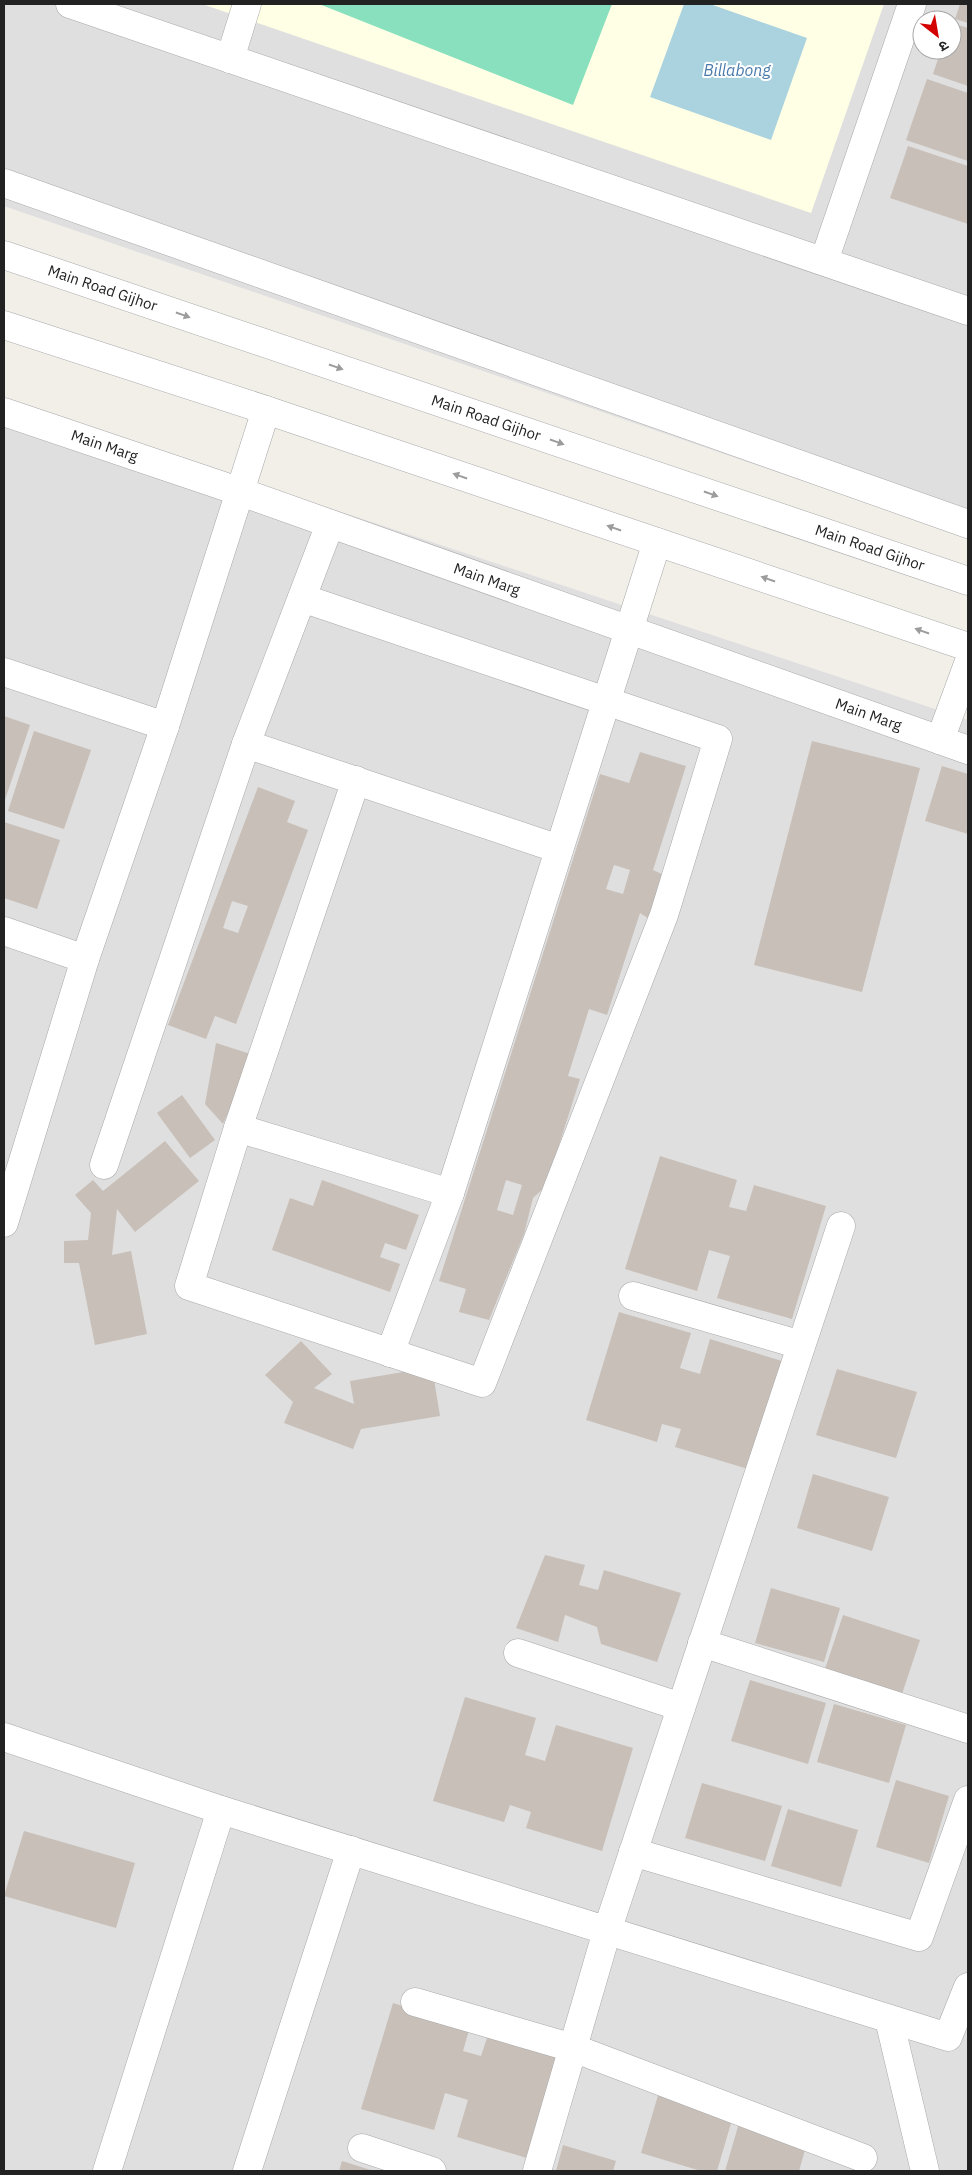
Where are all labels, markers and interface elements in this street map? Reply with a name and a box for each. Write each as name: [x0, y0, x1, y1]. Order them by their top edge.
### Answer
north arrow: [912, 10, 962, 60]
text: उ: [935, 36, 952, 56]
water label: Billabong: [703, 60, 771, 80]
street label: Main Road Gijhor: [45, 260, 160, 315]
one-way arrow: [175, 312, 190, 320]
one-way arrow: [329, 364, 344, 372]
street label: Main Road Gijhor: [429, 390, 544, 445]
street label: Main Marg: [69, 425, 141, 466]
one-way arrow: [549, 439, 564, 446]
one-way arrow: [452, 472, 467, 480]
one-way arrow: [703, 491, 718, 498]
street label: Main Road Gijhor: [813, 520, 928, 575]
one-way arrow: [606, 524, 621, 532]
street label: Main Marg: [451, 558, 523, 599]
one-way arrow: [760, 575, 775, 583]
one-way arrow: [914, 627, 929, 635]
street label: Main Marg: [833, 694, 905, 735]

